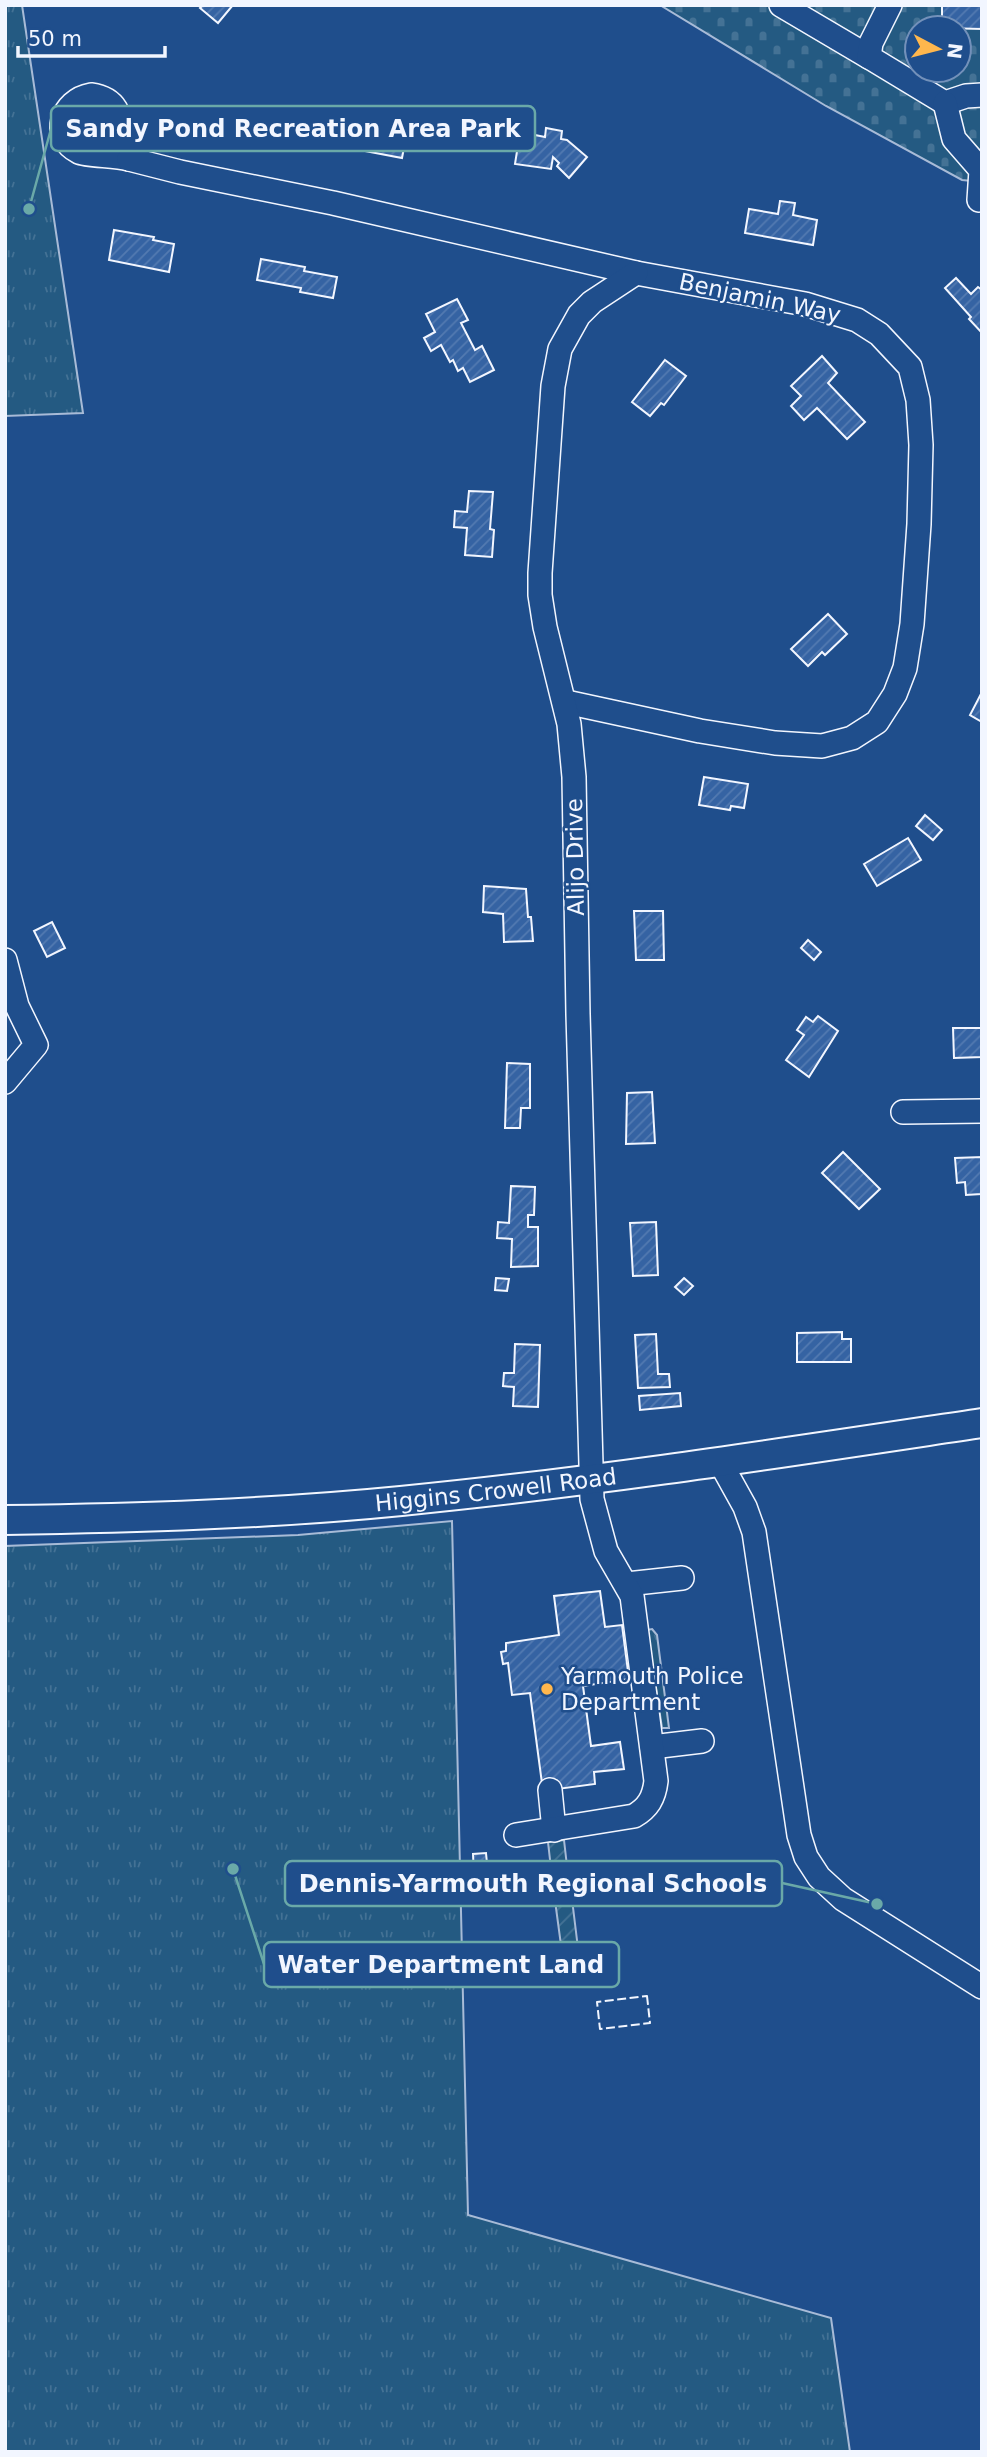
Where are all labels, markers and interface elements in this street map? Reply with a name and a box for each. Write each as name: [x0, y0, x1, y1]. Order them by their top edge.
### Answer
scale bar: [18, 14, 164, 58]
north arrow: [903, 14, 973, 84]
text: 50 m: [28, 27, 82, 51]
text: N: [943, 42, 967, 60]
callout: Sandy Pond Recreation Area Park: [51, 106, 535, 151]
text: Sandy Pond Recreation Area Park: [65, 115, 522, 143]
street label: Benjamin Way: [677, 268, 843, 328]
street label: Alijo Drive: [561, 798, 589, 916]
street label: Higgins Crowell Road: [374, 1463, 618, 1516]
place label: Yarmouth Police Department: [560, 1663, 744, 1715]
marker: Yarmouth Police Department: [539, 1681, 555, 1697]
callout: Dennis-Yarmouth Regional Schools: [285, 1861, 782, 1906]
text: Dennis-Yarmouth Regional Schools: [299, 1870, 767, 1898]
callout: Water Department Land: [264, 1942, 619, 1987]
text: Water Department Land: [278, 1951, 604, 1979]

